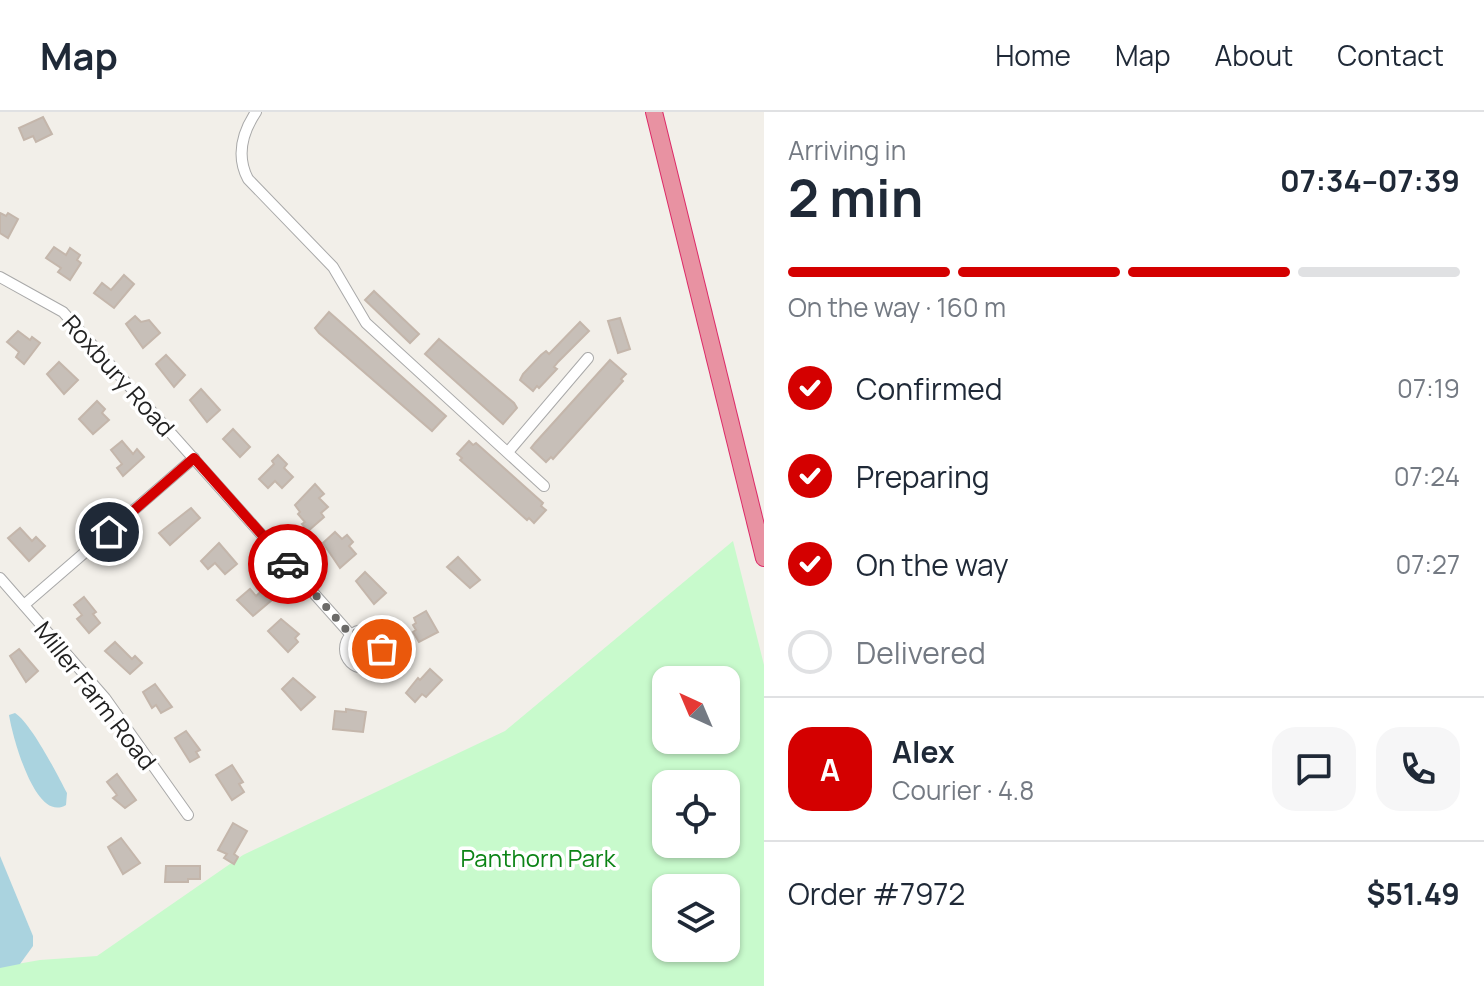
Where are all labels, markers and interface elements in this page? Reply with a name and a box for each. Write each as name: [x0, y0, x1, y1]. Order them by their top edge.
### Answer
text: Map: [40, 29, 118, 81]
text: Home: [995, 36, 1071, 74]
text: Map: [1115, 36, 1171, 74]
text: About: [1215, 36, 1293, 74]
text: Contact: [1337, 36, 1444, 74]
text: Arriving in: [788, 132, 906, 168]
text: 07:34–07:39: [1280, 160, 1460, 201]
text: 2 min: [788, 162, 923, 233]
text: On the way · 160 m: [788, 289, 1006, 325]
street label: Roxbury Road: [56, 307, 182, 443]
icon: check: [788, 366, 832, 410]
text: Confirmed: [856, 368, 1003, 409]
text: 07:19: [1397, 370, 1460, 406]
icon: check: [788, 454, 832, 498]
text: Preparing: [856, 456, 990, 497]
text: 07:24: [1394, 458, 1460, 494]
pin: [75, 498, 143, 566]
icon: home: [87, 510, 131, 554]
courier: [248, 524, 328, 604]
icon: car: [266, 542, 310, 586]
icon: check: [788, 542, 832, 586]
text: On the way: [856, 544, 1009, 585]
text: 07:27: [1395, 546, 1460, 582]
street label: Miller Farm Road: [28, 614, 164, 776]
pin: [348, 615, 416, 683]
icon: bag: [360, 627, 404, 671]
text: Delivered: [856, 632, 986, 673]
north arrow: [652, 666, 740, 754]
map controls: [652, 666, 740, 962]
button: chat: [1272, 727, 1356, 811]
button: phone: [1376, 727, 1460, 811]
text: Alex: [892, 731, 955, 772]
text: A: [820, 749, 840, 790]
button: locate: [652, 770, 740, 858]
text: Courier · 4.8: [892, 772, 1034, 808]
park label: Panthorn Park: [460, 841, 617, 874]
text: Order #7972: [788, 873, 965, 914]
text: $51.49: [1366, 873, 1460, 914]
button: layers: [652, 874, 740, 962]

